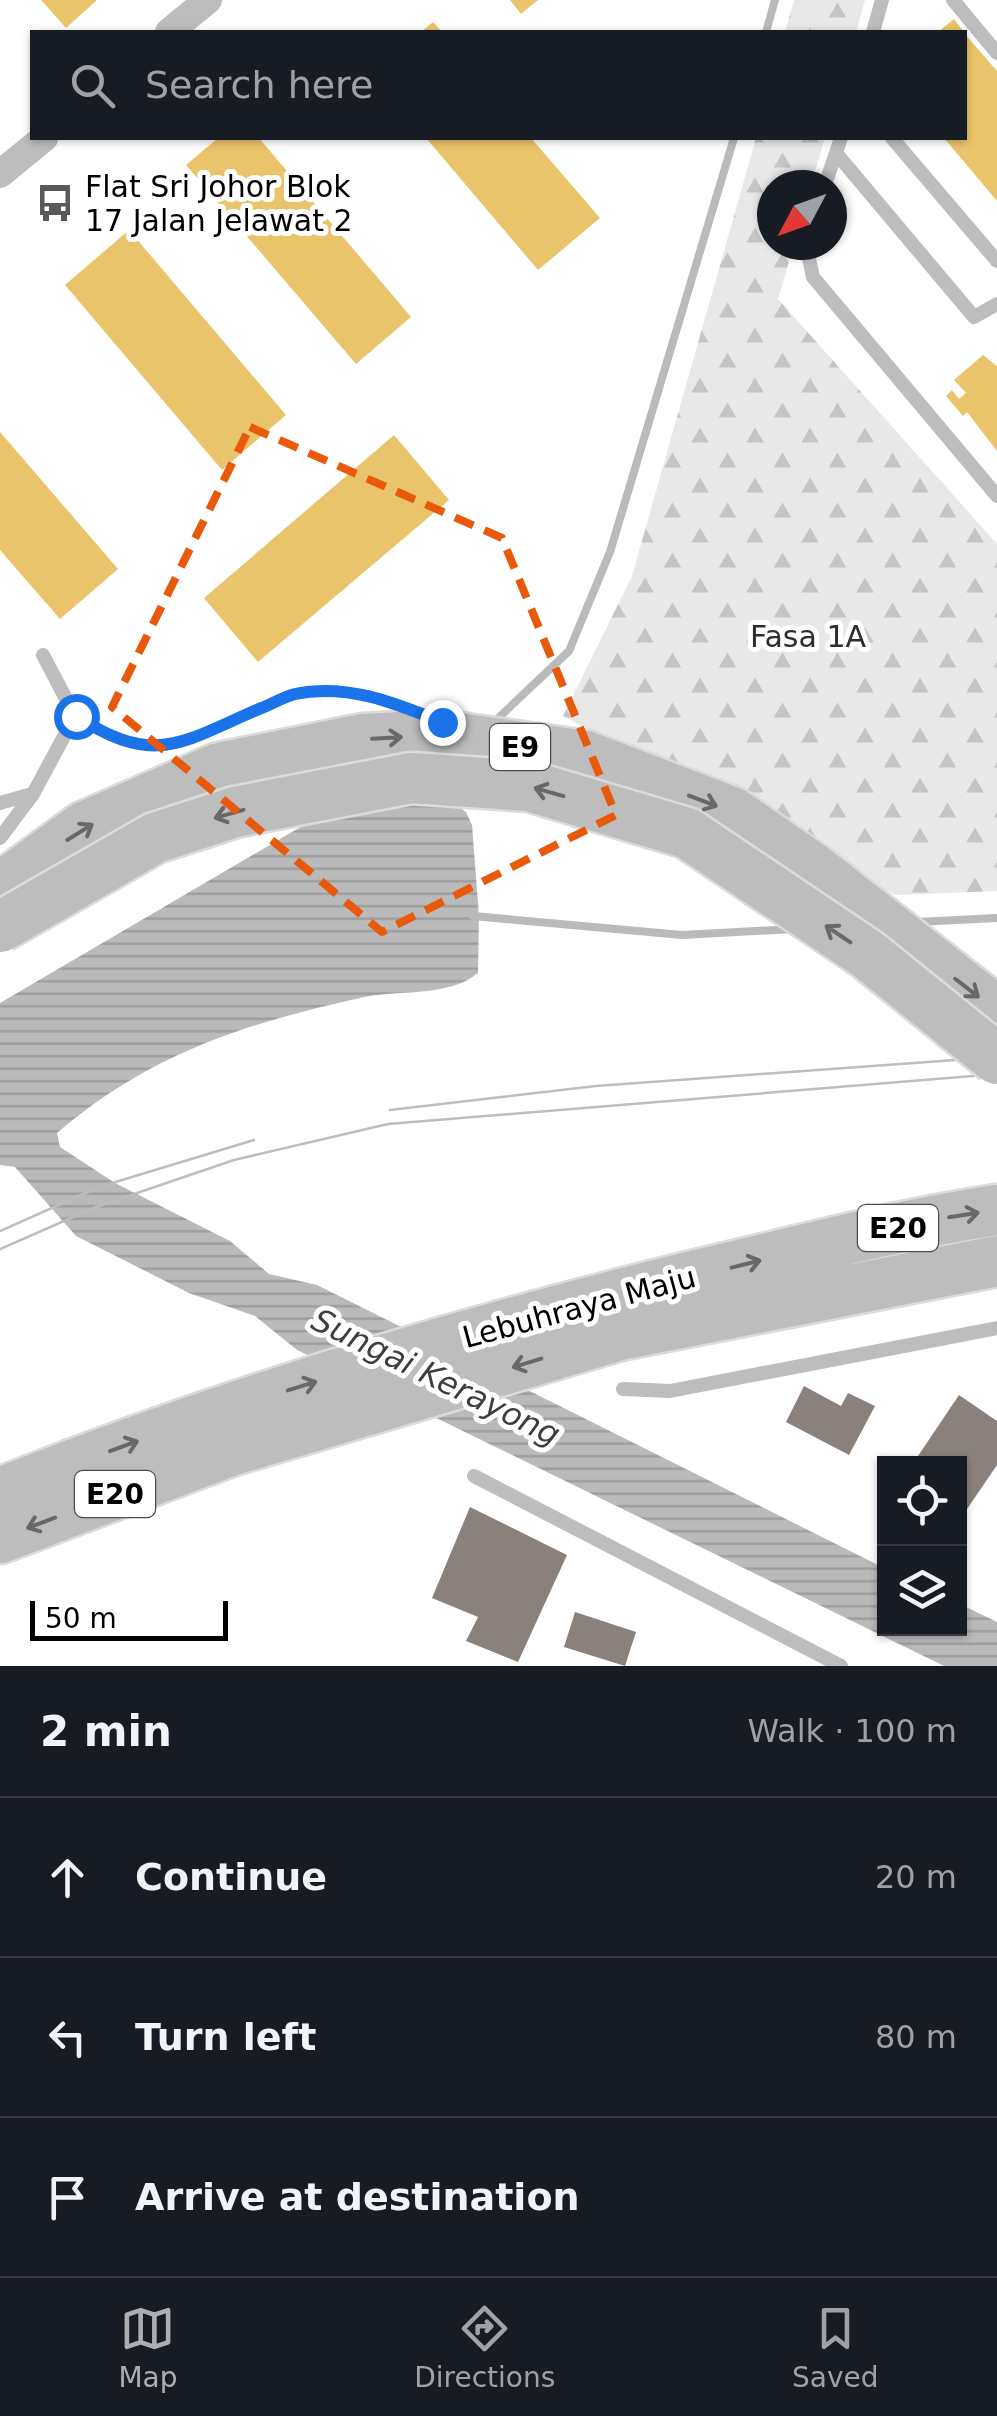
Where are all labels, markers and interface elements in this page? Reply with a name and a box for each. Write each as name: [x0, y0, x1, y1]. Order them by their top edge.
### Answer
search box: [30, 30, 967, 140]
icon: search: [65, 58, 120, 113]
text: Search here: [145, 63, 373, 107]
place label: Flat Sri Johor Blok 17 Jalan Jelawat 2: [85, 169, 353, 238]
north arrow: [757, 170, 847, 260]
bus stop icon: Flat Sri Johor Blok 17 Jalan Jelawat 2: [34, 182, 76, 224]
park label: Fasa 1A: [750, 619, 866, 654]
route start: [54, 694, 100, 740]
route end: [420, 700, 466, 746]
road number: E9: [490, 724, 550, 770]
one-way arrow: [371, 728, 403, 747]
one-way arrow: [534, 782, 566, 800]
one-way arrow: [686, 793, 717, 811]
one-way arrow: [214, 806, 246, 825]
one-way arrow: [65, 821, 93, 842]
one-way arrow: [824, 924, 852, 945]
one-way arrow: [953, 977, 979, 999]
road number: E20: [858, 1205, 938, 1251]
one-way arrow: [947, 1205, 980, 1224]
one-way arrow: [730, 1253, 761, 1272]
street label: Lebuhraya Maju: [459, 1259, 699, 1355]
water label: Sungai Kerayong: [306, 1300, 566, 1454]
one-way arrow: [512, 1355, 543, 1373]
one-way arrow: [286, 1375, 317, 1393]
one-way arrow: [107, 1436, 138, 1454]
map controls: [877, 1456, 967, 1636]
button: locate: [877, 1456, 967, 1546]
road number: E20: [75, 1471, 155, 1517]
one-way arrow: [26, 1515, 56, 1533]
button: layers: [877, 1546, 967, 1636]
scale bar: [30, 1596, 228, 1640]
text: 50 m: [45, 1602, 117, 1635]
text: 2 min: [40, 1707, 172, 1756]
text: Walk · 100 m: [747, 1712, 957, 1750]
icon: ahead: [40, 1850, 95, 1905]
text: Continue: [135, 1855, 327, 1899]
text: 20 m: [875, 1858, 957, 1896]
icon: left: [40, 2010, 95, 2065]
text: Turn left: [135, 2015, 316, 2059]
text: 80 m: [875, 2018, 957, 2056]
icon: arrive: [40, 2170, 95, 2225]
text: Arrive at destination: [135, 2175, 580, 2219]
tab: Map: [118, 2301, 177, 2394]
tab: Directions: [414, 2301, 555, 2394]
tab: Saved: [792, 2301, 879, 2394]

